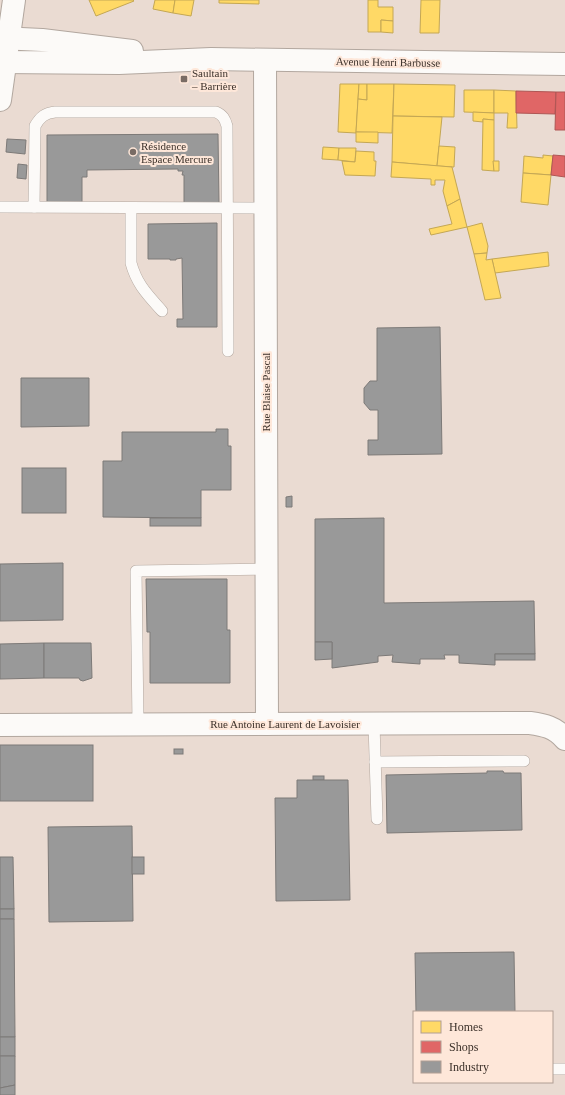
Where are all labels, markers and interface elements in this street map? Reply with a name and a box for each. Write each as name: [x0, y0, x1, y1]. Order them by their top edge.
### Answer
street label: Avenue Henri Barbusse: [336, 55, 440, 69]
place label: Saultain – Barrière: [191, 67, 236, 92]
marker: Saultain – Barrière: [179, 74, 189, 84]
place label: Résidence Espace Mercure: [141, 140, 212, 165]
marker: Résidence Espace Mercure: [128, 147, 138, 157]
street label: Rue Blaise Pascal: [260, 353, 272, 431]
street label: Rue Antoine Laurent de Lavoisier: [210, 718, 360, 730]
legend: [413, 1011, 553, 1083]
text: Homes: [449, 1020, 483, 1034]
text: Shops: [449, 1040, 479, 1054]
text: Industry: [449, 1060, 489, 1074]

